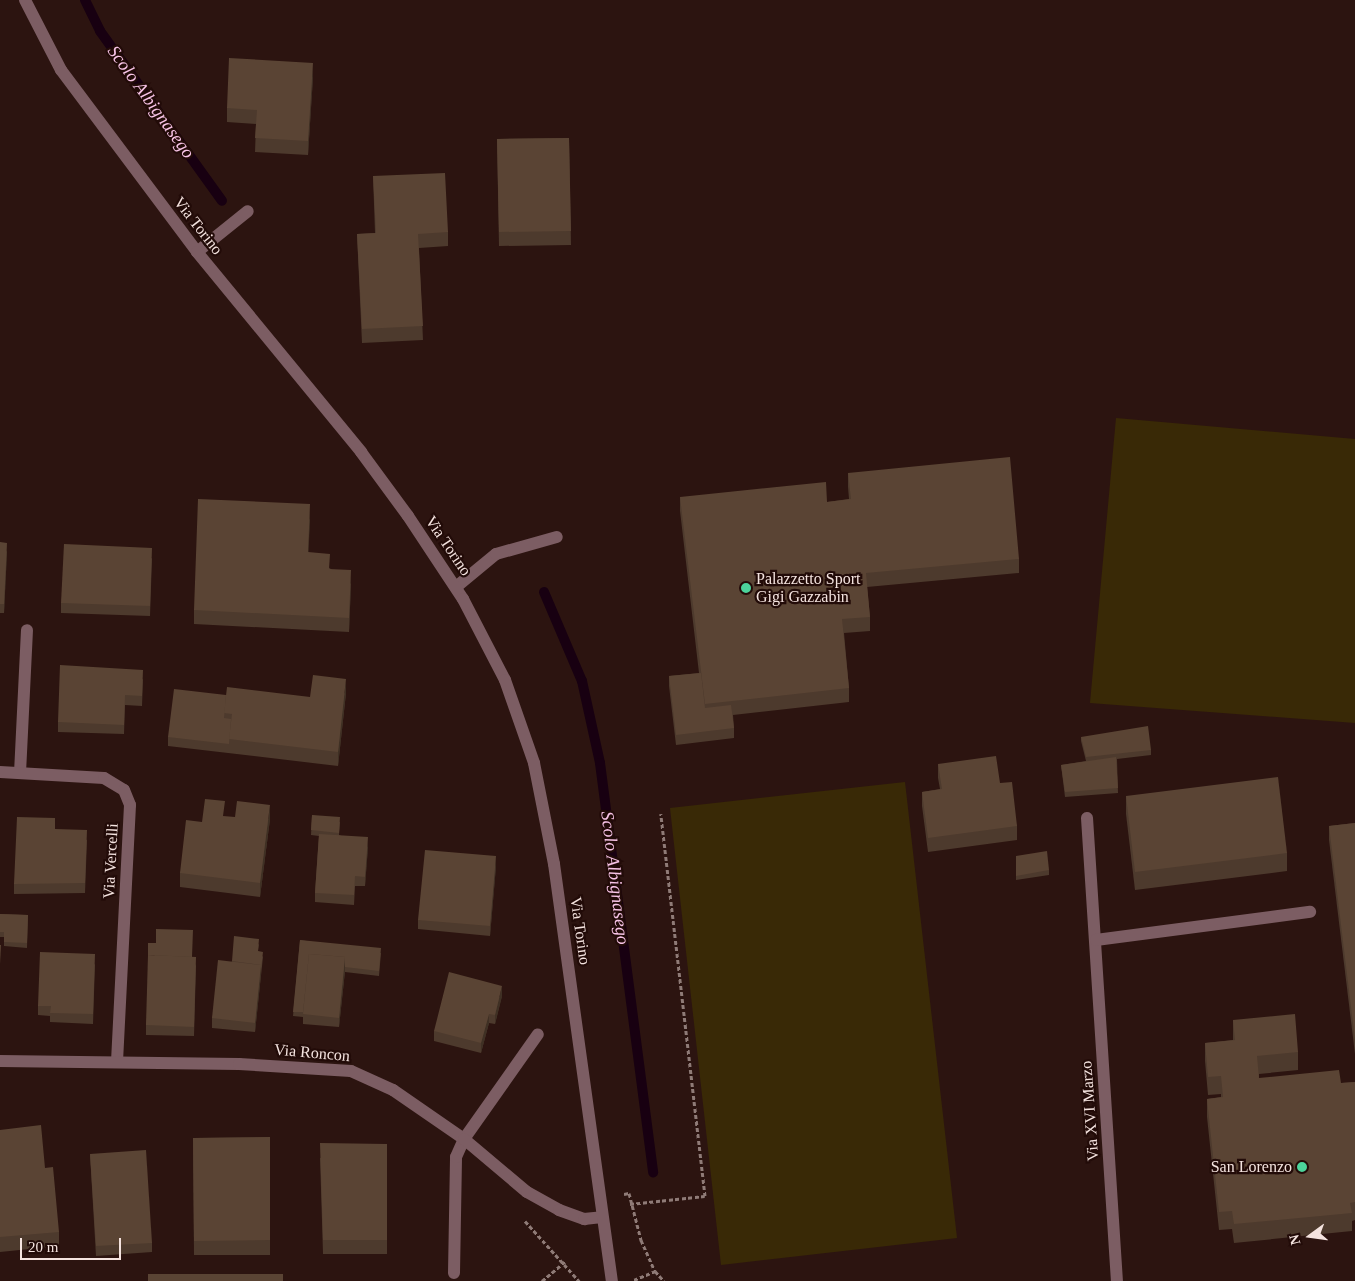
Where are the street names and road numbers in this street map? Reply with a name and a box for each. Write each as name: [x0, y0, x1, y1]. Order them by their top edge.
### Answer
street label: Via Torino: [169, 193, 227, 259]
street label: Via Torino: [421, 512, 475, 580]
street label: Via Vercelli: [99, 823, 123, 899]
street label: Via Torino: [566, 896, 594, 966]
street label: Via Roncon: [273, 1040, 351, 1066]
street label: Via XVI Marzo: [1077, 1060, 1103, 1162]

